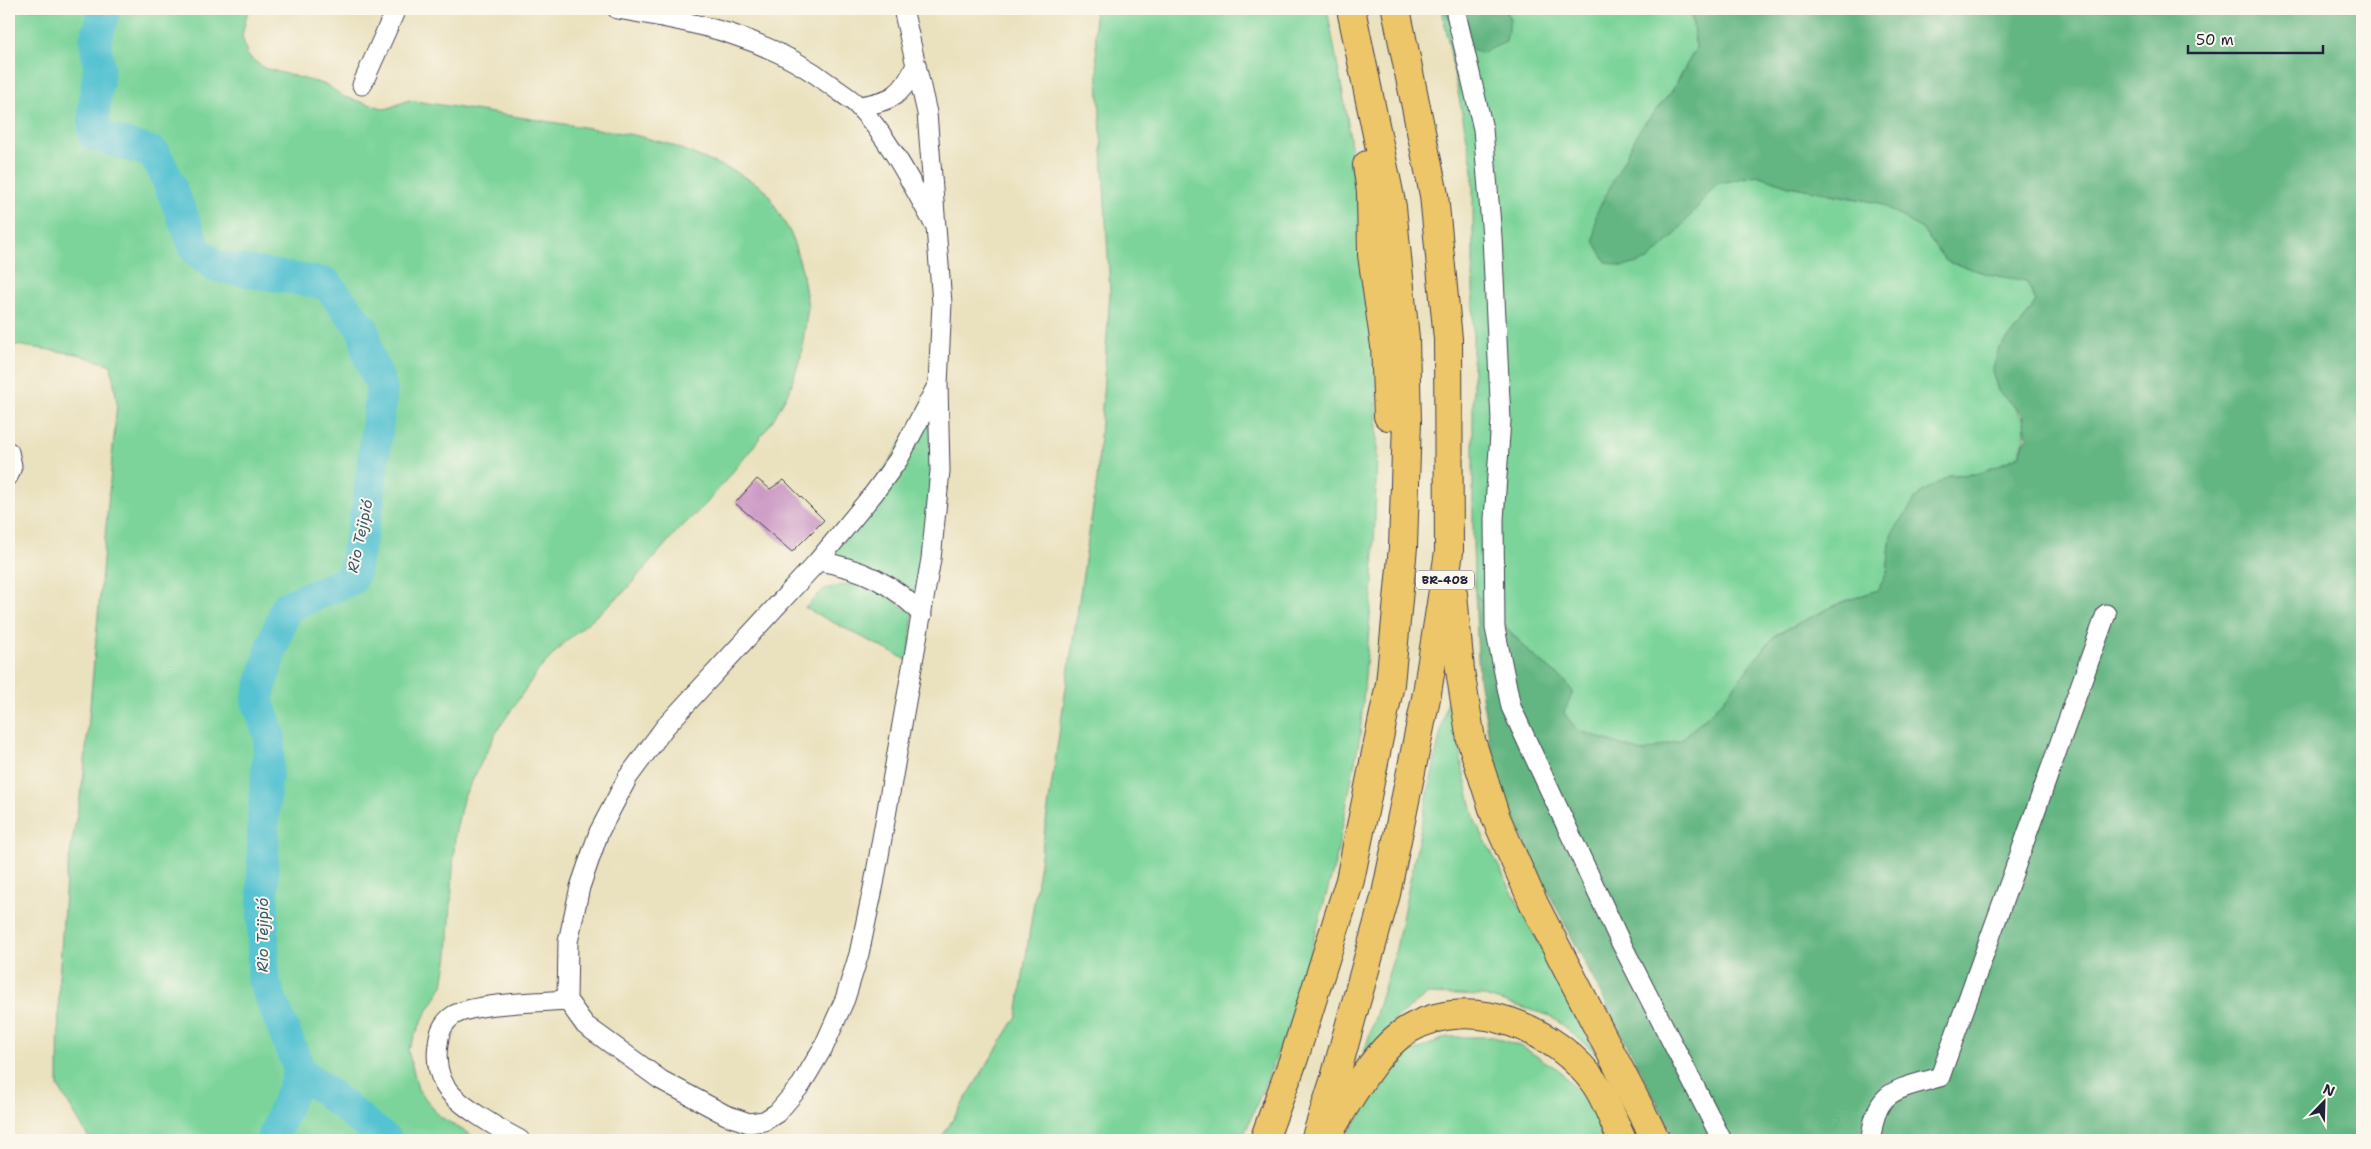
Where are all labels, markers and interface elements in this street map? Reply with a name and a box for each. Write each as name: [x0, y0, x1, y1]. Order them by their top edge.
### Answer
scale bar: [2188, 22, 2324, 54]
text: 50 m: [2196, 30, 2234, 50]
water label: Rio Tejipió: [342, 498, 378, 574]
road number: BR-408: [1416, 570, 1474, 590]
water label: Rio Tejipió: [253, 898, 273, 972]
north arrow: [2298, 1076, 2348, 1126]
text: N: [2320, 1080, 2338, 1100]

